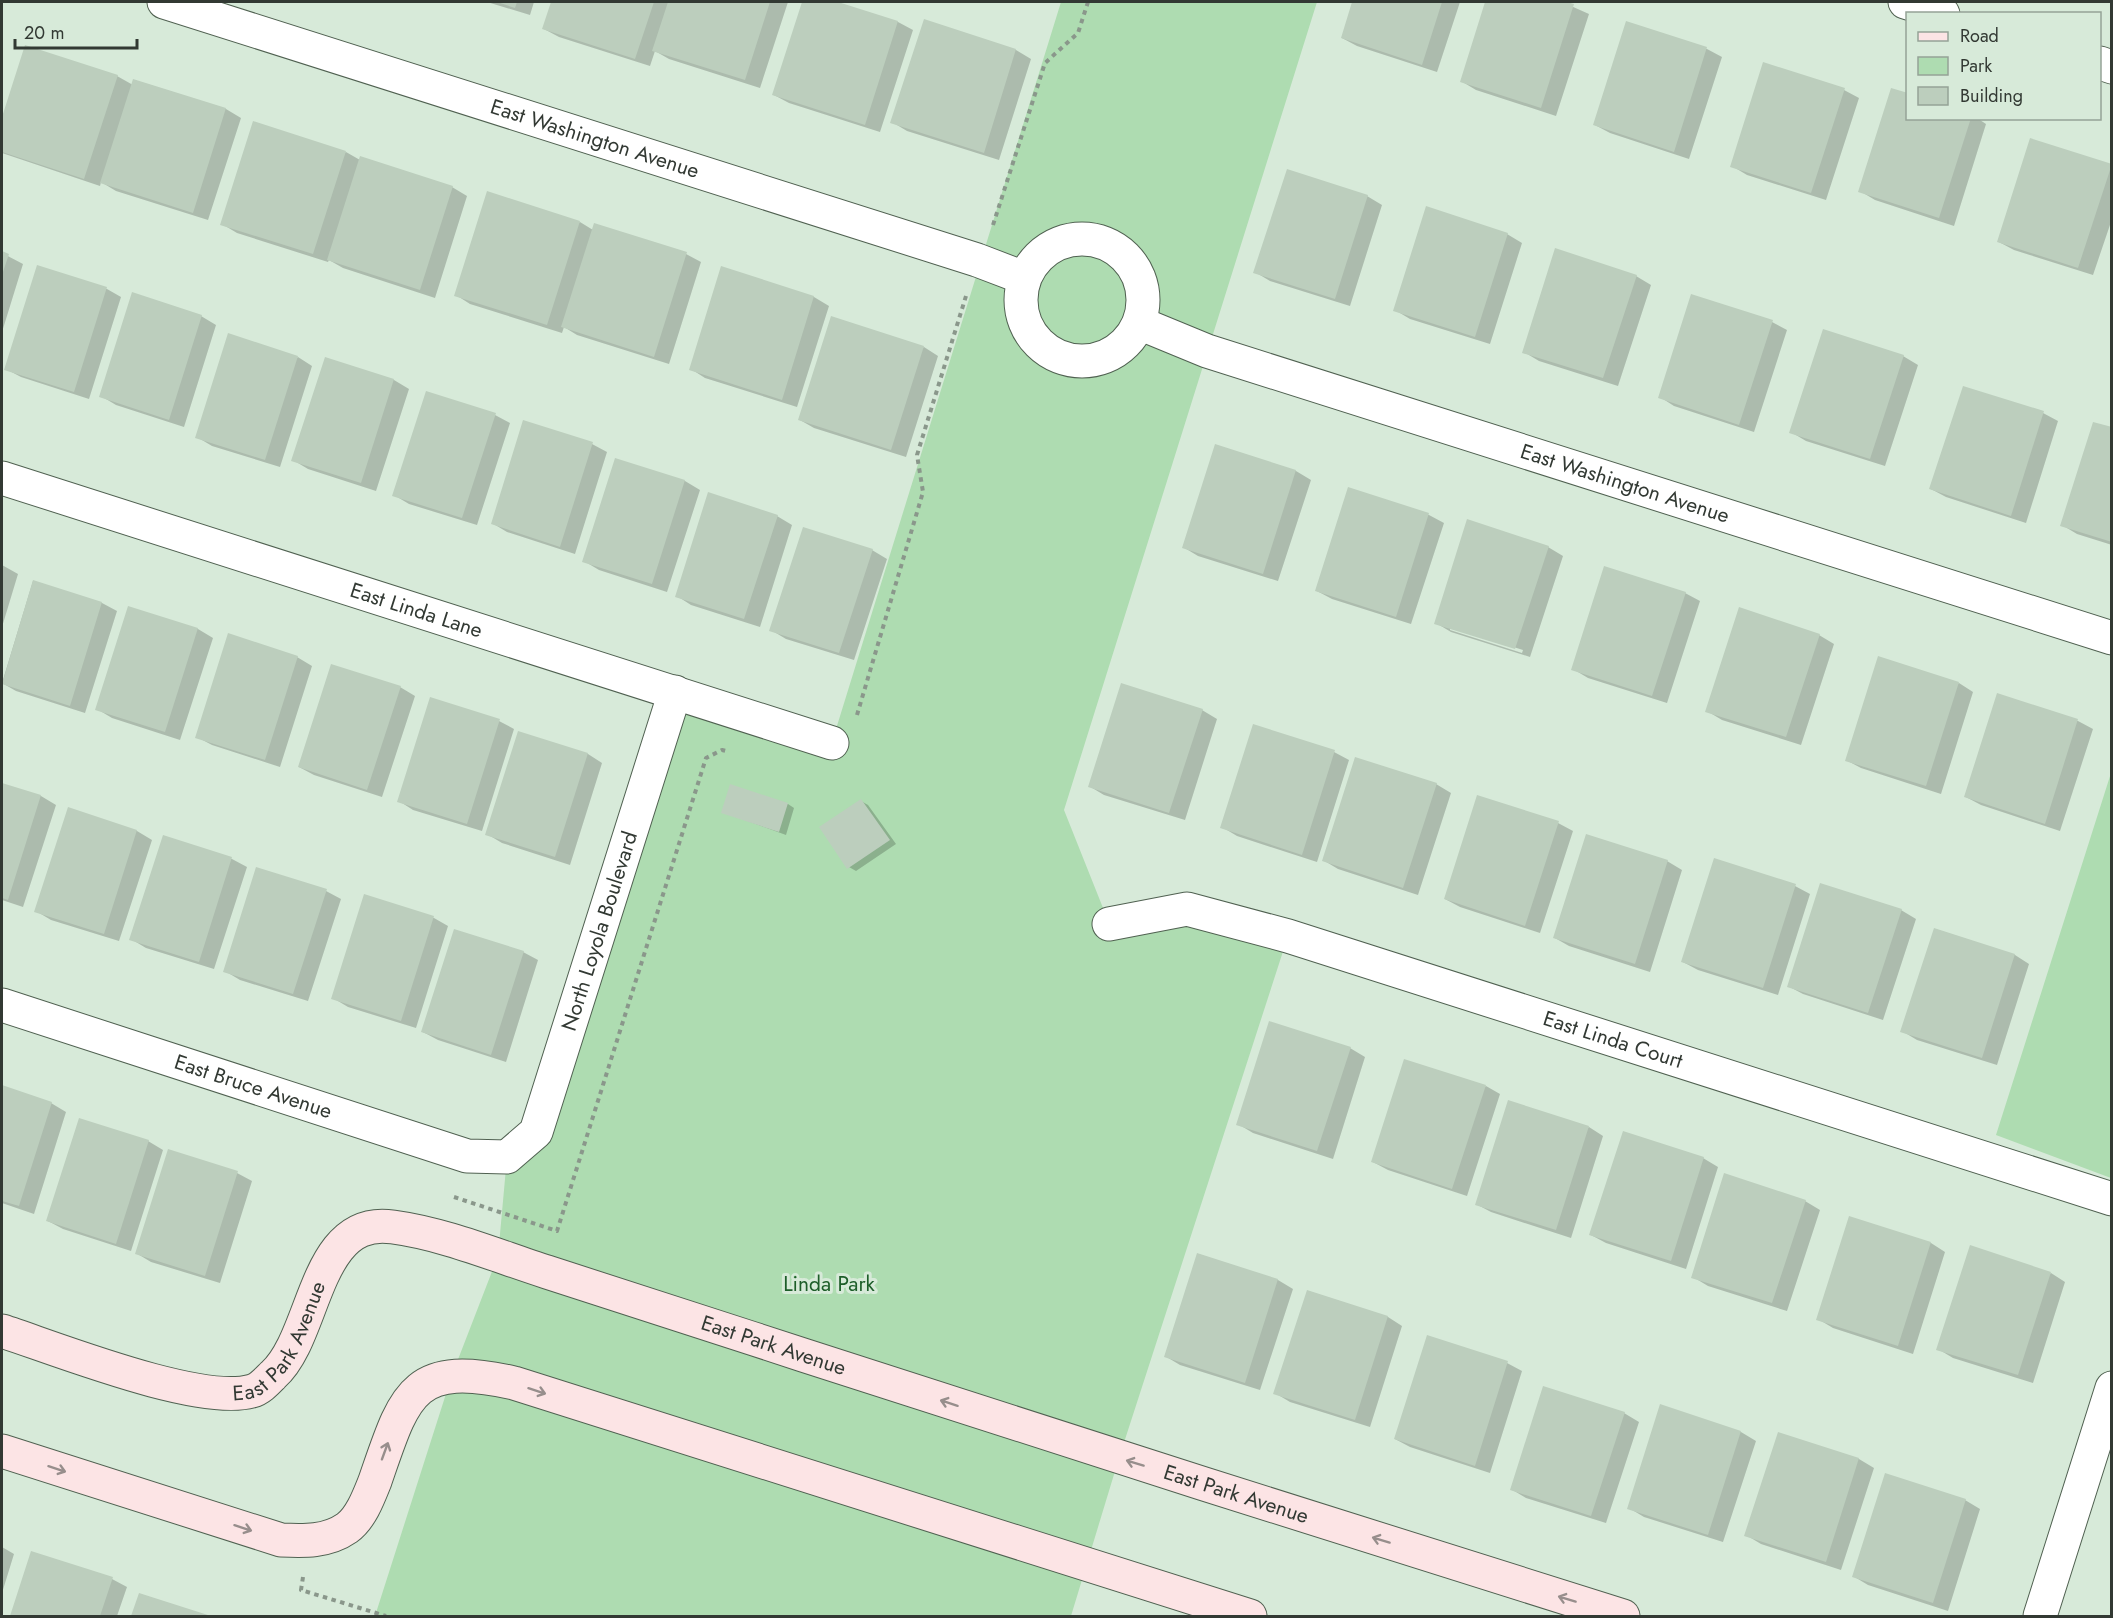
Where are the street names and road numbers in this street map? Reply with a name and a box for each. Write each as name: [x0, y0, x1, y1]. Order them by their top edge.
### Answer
street label: East Washington Avenue: [487, 92, 703, 186]
street label: East Washington Avenue: [1517, 436, 1733, 531]
street label: East Linda Lane: [346, 575, 487, 646]
street label: North Loyola Boulevard: [554, 827, 645, 1035]
street label: East Linda Court: [1539, 1003, 1687, 1076]
street label: East Bruce Avenue: [170, 1047, 336, 1126]
street label: East Park Avenue: [232, 1277, 333, 1409]
street label: East Park Avenue: [697, 1308, 850, 1383]
street label: East Park Avenue: [1160, 1457, 1313, 1531]

